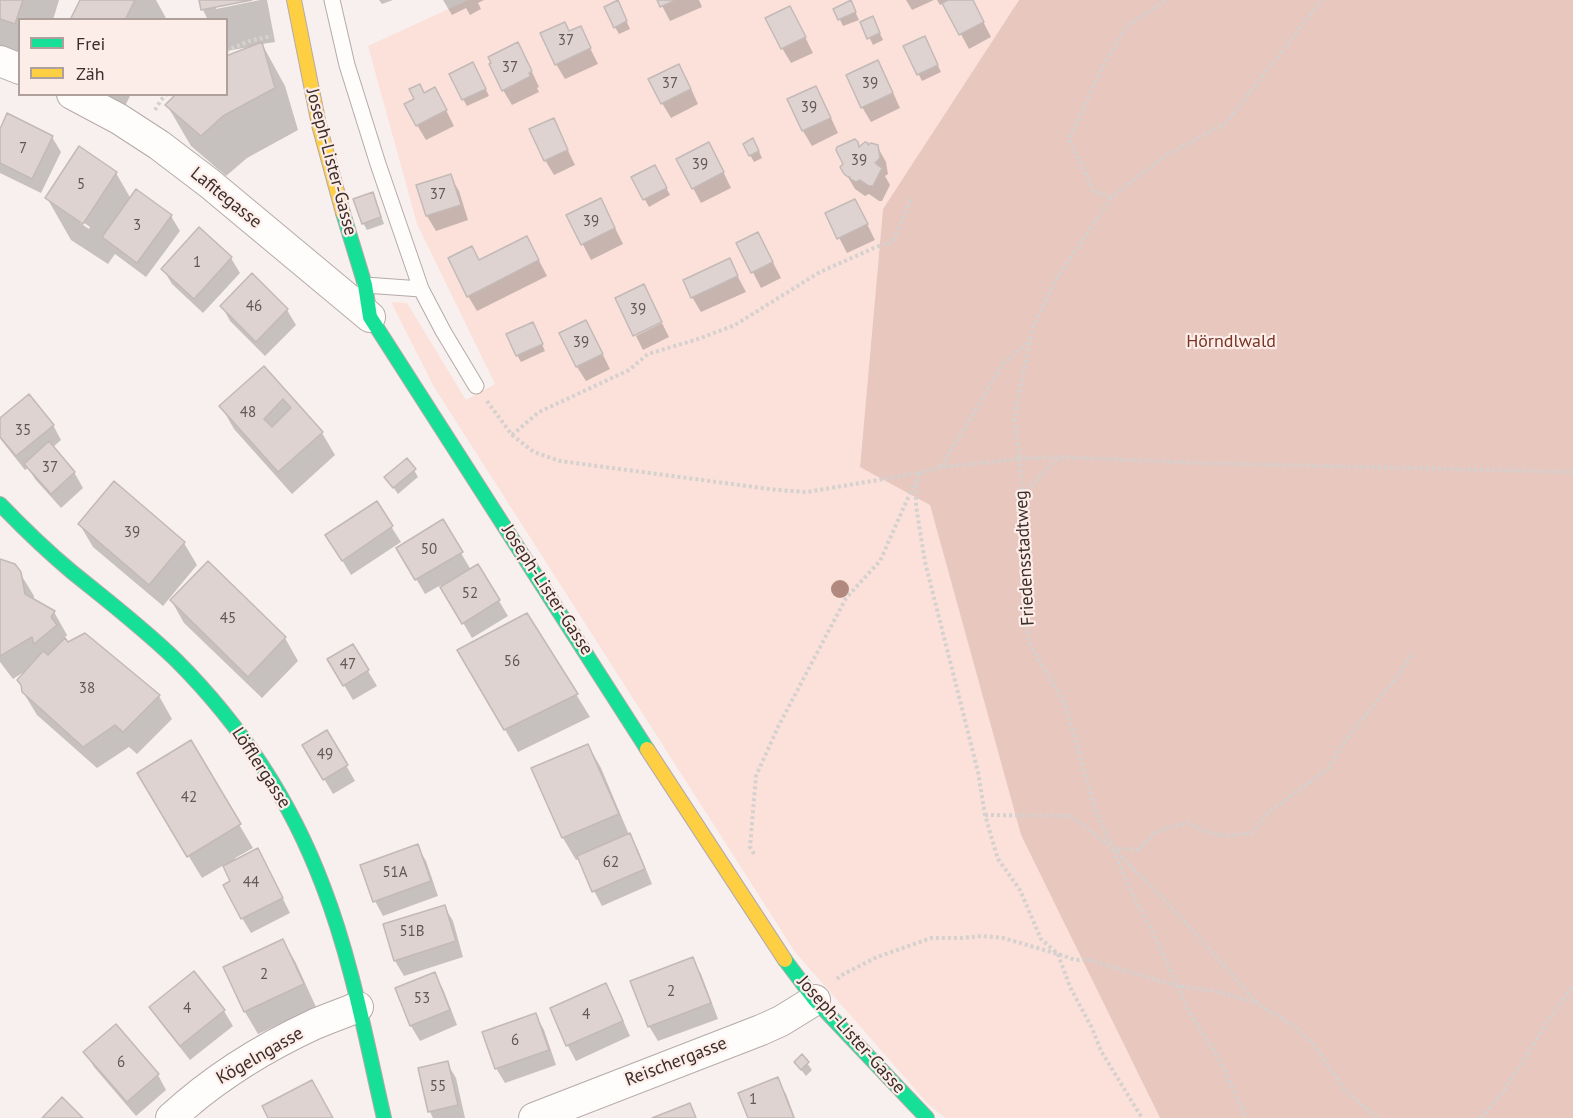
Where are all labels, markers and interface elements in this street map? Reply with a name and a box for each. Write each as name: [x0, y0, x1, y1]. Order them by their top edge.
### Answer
legend: [18, 18, 228, 96]
text: Frei: [76, 32, 105, 55]
house number: 37: [558, 32, 574, 50]
house number: 37: [502, 59, 518, 77]
text: Zäh: [76, 62, 105, 85]
house number: 37: [662, 75, 678, 93]
house number: 39: [862, 75, 878, 93]
street label: Joseph-Lister-Gasse: [301, 86, 361, 238]
house number: 39: [801, 99, 817, 117]
house number: 7: [19, 140, 27, 158]
house number: 39: [851, 152, 867, 170]
house number: 39: [692, 156, 708, 174]
street label: Lafitegasse: [186, 163, 266, 233]
house number: 5: [77, 176, 85, 194]
house number: 37: [430, 186, 446, 204]
house number: 39: [583, 213, 599, 231]
house number: 3: [133, 217, 141, 235]
house number: 1: [193, 254, 201, 272]
house number: 46: [246, 298, 262, 316]
house number: 39: [630, 301, 646, 319]
park label: Hörndlwald: [1186, 331, 1276, 353]
house number: 39: [573, 334, 589, 352]
house number: 48: [240, 404, 256, 422]
house number: 35: [15, 422, 31, 440]
house number: 37: [42, 459, 58, 477]
street label: Friedensstadtweg: [1011, 490, 1039, 626]
street label: Joseph-Lister-Gasse: [497, 521, 597, 659]
house number: 39: [124, 524, 140, 542]
house number: 50: [421, 541, 437, 559]
house number: 52: [462, 585, 478, 603]
house number: 45: [220, 610, 236, 628]
house number: 56: [504, 653, 520, 671]
house number: 47: [340, 656, 356, 674]
house number: 38: [79, 680, 95, 698]
street label: Löfflergasse: [227, 724, 295, 812]
house number: 49: [317, 746, 333, 764]
house number: 42: [181, 789, 197, 807]
house number: 62: [603, 854, 619, 872]
house number: 51A: [382, 864, 408, 882]
house number: 44: [243, 874, 259, 892]
house number: 51B: [399, 923, 425, 941]
house number: 2: [260, 966, 268, 984]
street label: Joseph-Lister-Gasse: [792, 972, 910, 1098]
house number: 2: [667, 983, 675, 1001]
house number: 53: [414, 990, 430, 1008]
house number: 4: [183, 1000, 191, 1018]
house number: 4: [582, 1006, 590, 1024]
street label: Kögelngasse: [213, 1023, 307, 1089]
house number: 6: [511, 1032, 519, 1050]
street label: Reischergasse: [622, 1033, 730, 1091]
house number: 6: [117, 1054, 125, 1072]
house number: 55: [430, 1078, 446, 1096]
house number: 1: [749, 1091, 757, 1109]

